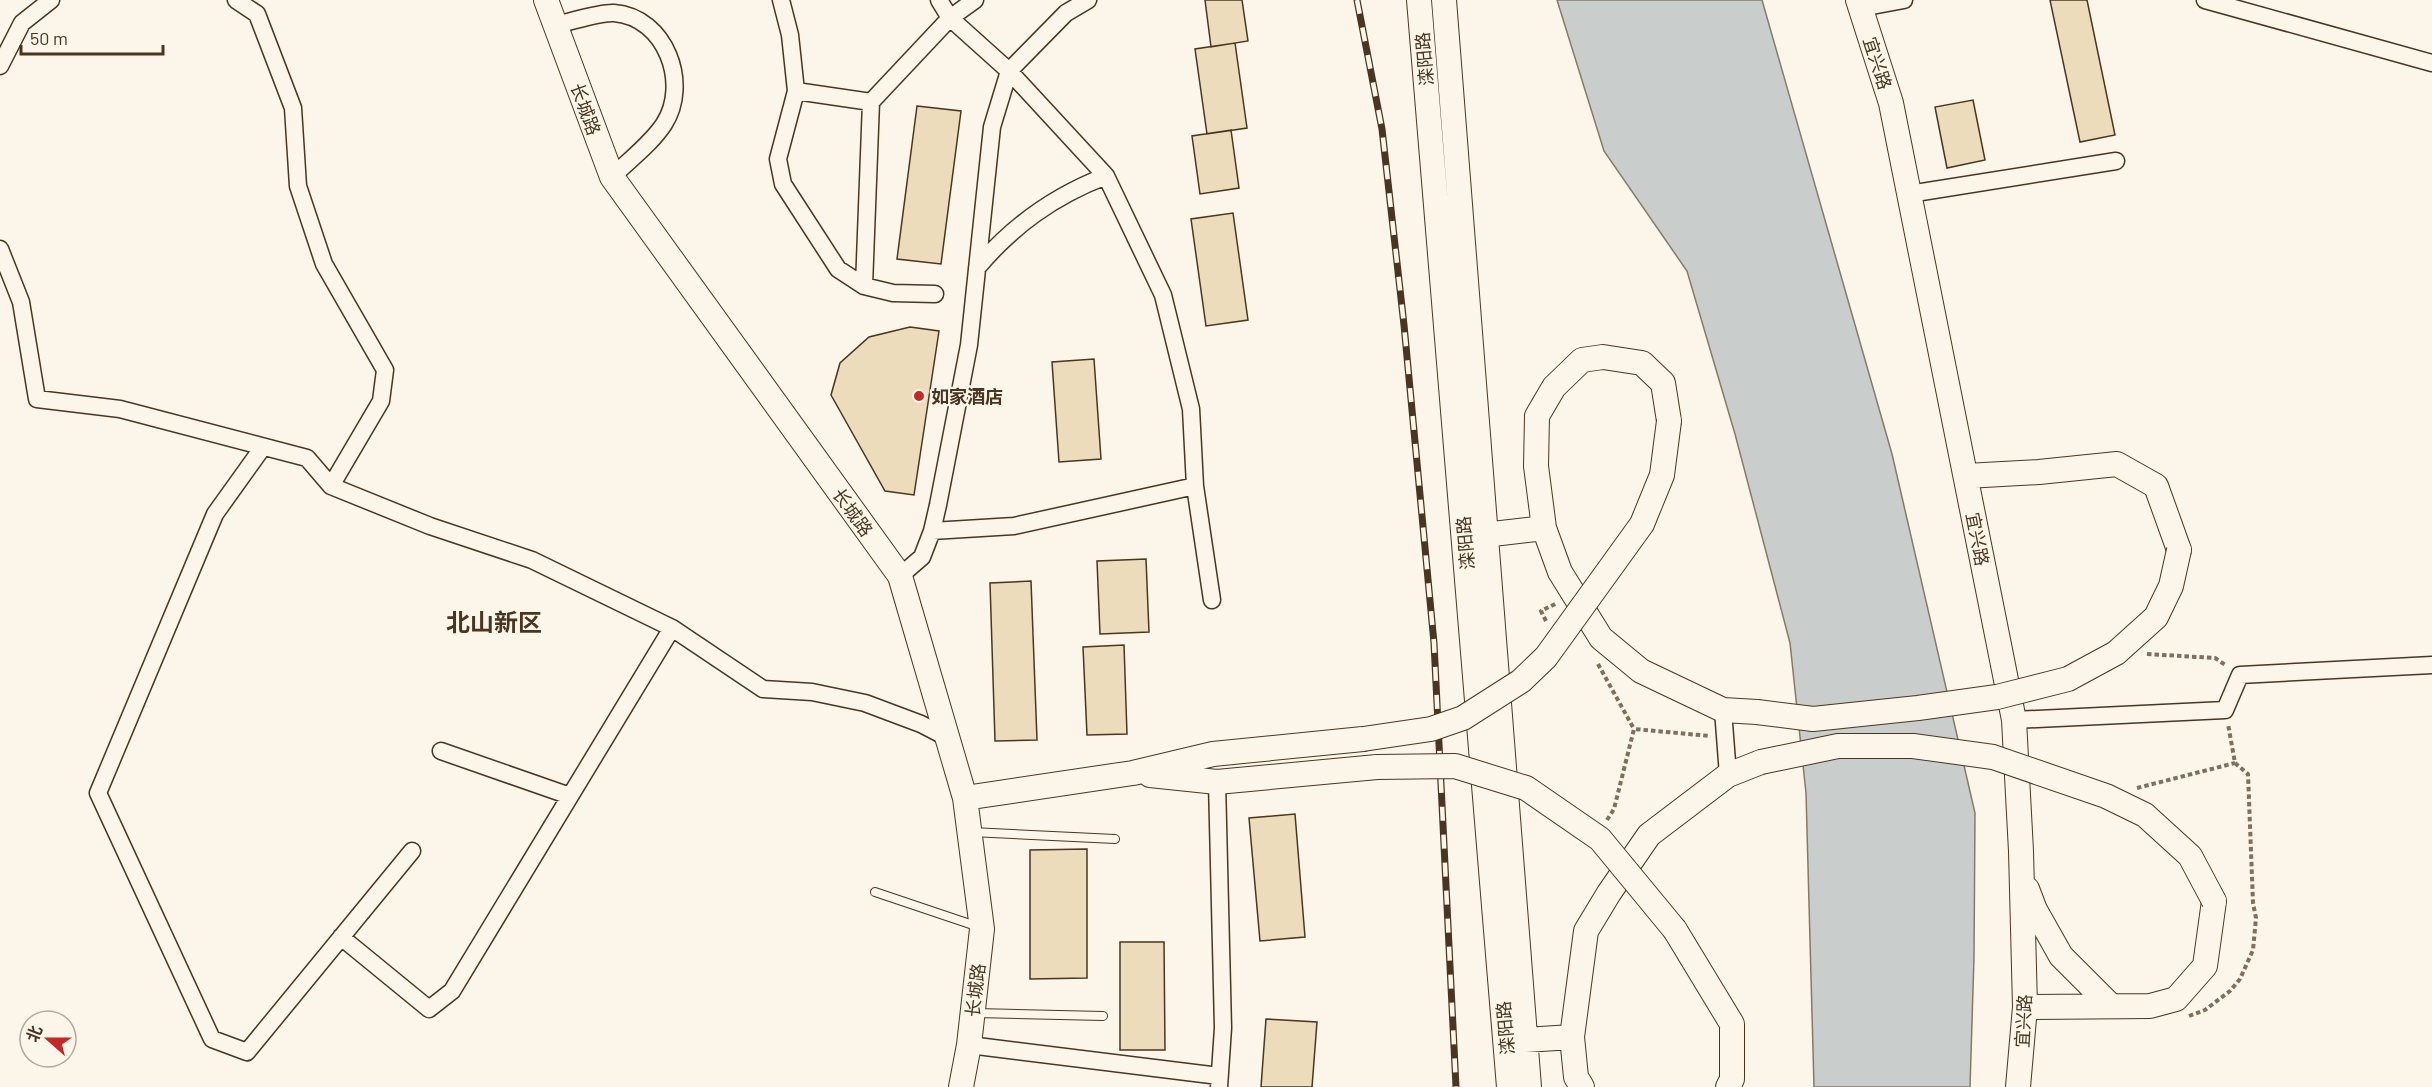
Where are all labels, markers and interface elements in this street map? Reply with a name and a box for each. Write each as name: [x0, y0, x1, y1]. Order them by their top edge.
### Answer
scale bar: [21, 18, 164, 56]
text: 50 m: [30, 27, 68, 49]
street label: 滦阳路: [1411, 31, 1437, 87]
street label: 宜兴路: [1859, 34, 1897, 92]
street label: 长城路: [566, 80, 606, 138]
place label: 如家酒店: [931, 385, 1003, 407]
marker: 如家酒店: [912, 389, 926, 403]
street label: 长城路: [828, 484, 878, 540]
street label: 宜兴路: [1962, 510, 1994, 568]
street label: 滦阳路: [1452, 515, 1478, 571]
district label: 北山新区: [446, 607, 542, 636]
street label: 长城路: [961, 962, 989, 1018]
street label: 宜兴路: [2011, 993, 2035, 1049]
street label: 滦阳路: [1492, 1000, 1518, 1056]
north arrow: [18, 1009, 78, 1069]
text: 北: [22, 1023, 45, 1044]

